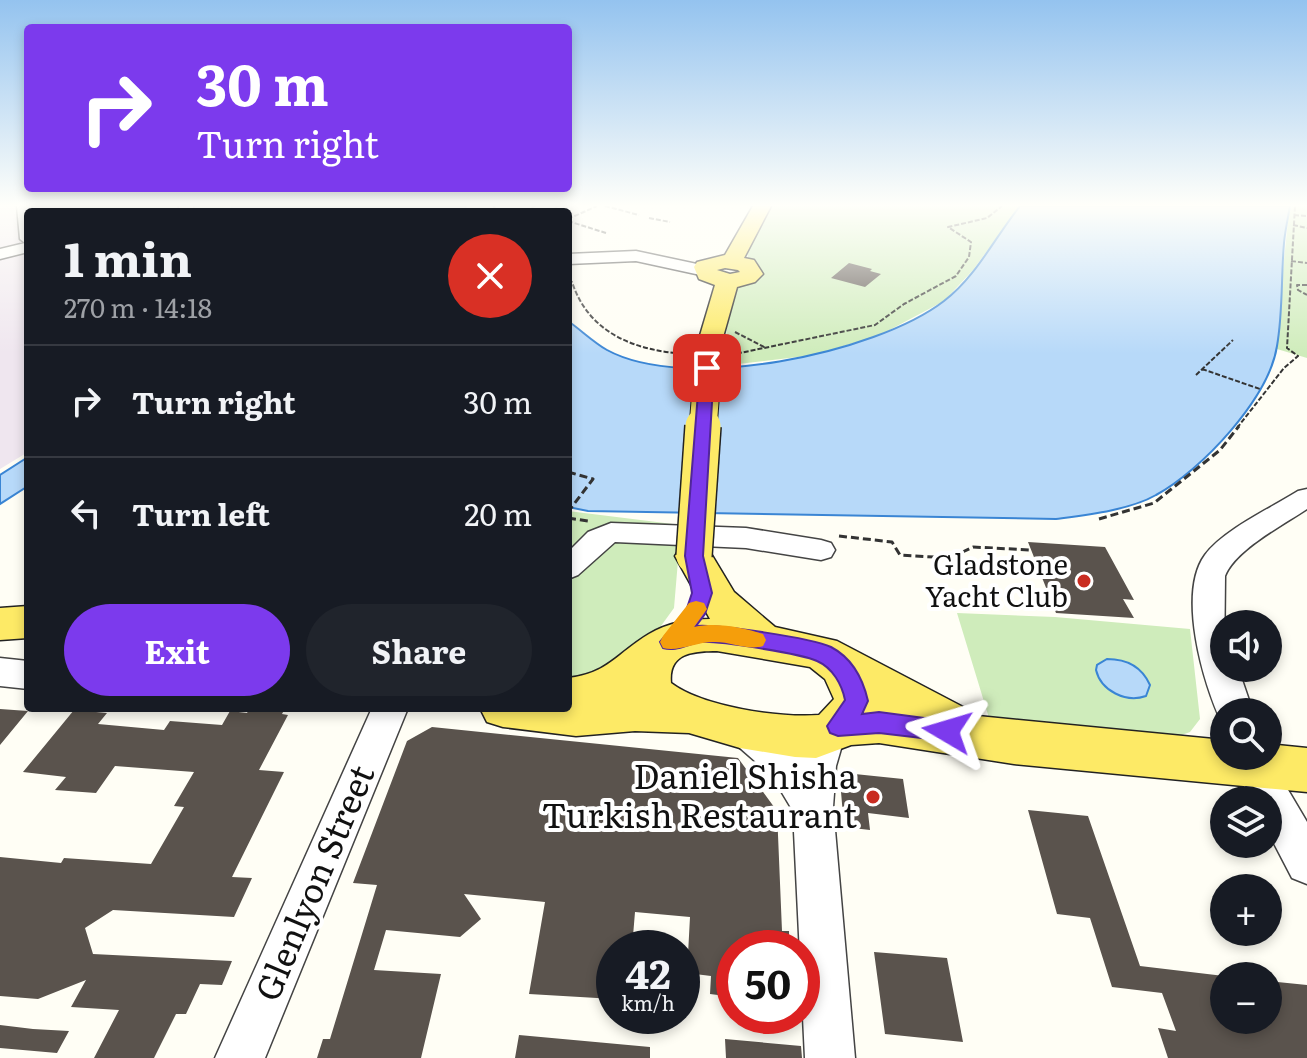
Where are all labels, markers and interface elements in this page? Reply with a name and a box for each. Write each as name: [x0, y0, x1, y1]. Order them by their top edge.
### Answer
text: 30 m: [196, 40, 329, 123]
icon: right: [64, 56, 168, 160]
text: Turn right: [196, 116, 379, 169]
text: 1 min: [64, 221, 192, 292]
button: close: [448, 234, 532, 318]
text: 270 m · 14:18: [64, 287, 212, 326]
pin: [673, 334, 741, 402]
icon: arrive: [685, 346, 729, 390]
icon: right: [64, 379, 108, 423]
text: Turn right: [132, 379, 296, 423]
text: 30 m: [463, 379, 532, 423]
icon: left: [64, 491, 108, 535]
text: Turn left: [132, 491, 270, 535]
text: 20 m: [464, 491, 532, 535]
place label: Gladstone Yacht Club: [925, 542, 1068, 616]
marker: Gladstone Yacht Club: [1075, 572, 1093, 590]
button: Exit: [64, 604, 290, 696]
button: Share: [306, 604, 532, 696]
map controls: [1210, 610, 1282, 1034]
button: sound: [1210, 610, 1282, 682]
position arrow: [905, 689, 989, 773]
button: search: [1210, 698, 1282, 770]
place label: Daniel Shisha Turkish Restaurant: [541, 749, 858, 838]
street label: Glenlyon Street: [240, 756, 384, 1007]
button: layers: [1210, 786, 1282, 858]
marker: Daniel Shisha Turkish Restaurant: [864, 788, 882, 806]
button: +: [1210, 874, 1282, 946]
speed limit sign: 50: [716, 930, 820, 1034]
text: 42: [625, 942, 671, 1001]
button: −: [1210, 962, 1282, 1034]
text: km/h: [621, 987, 675, 1017]

